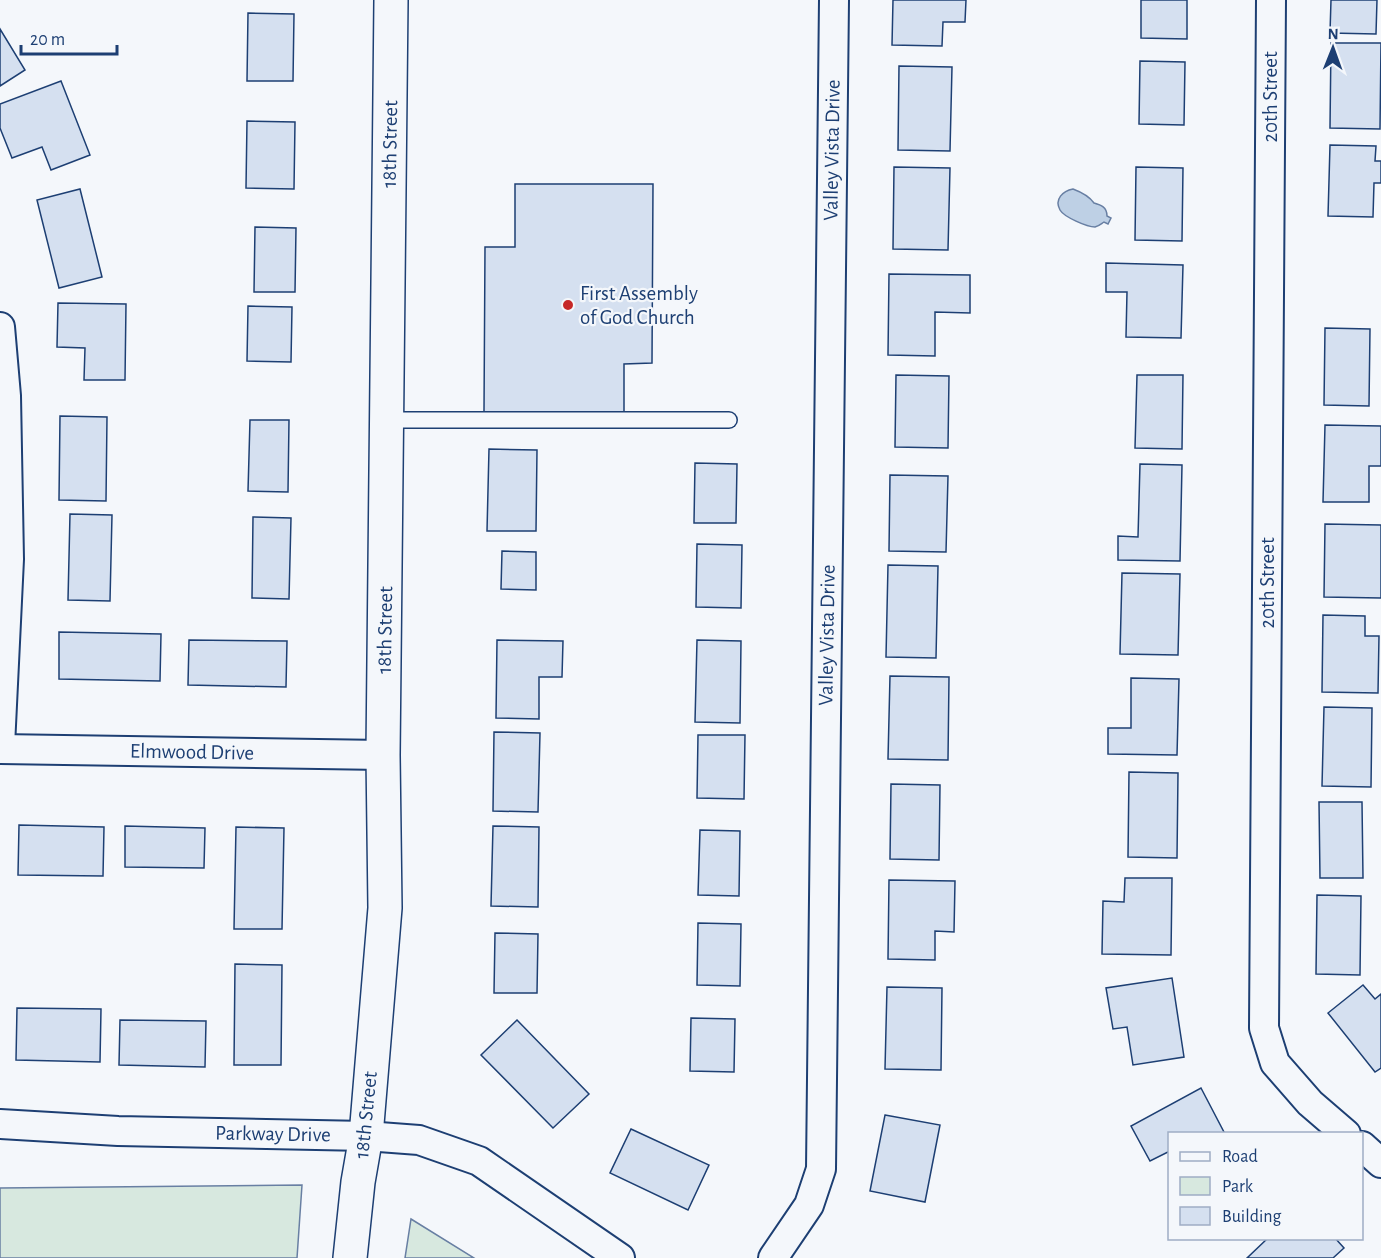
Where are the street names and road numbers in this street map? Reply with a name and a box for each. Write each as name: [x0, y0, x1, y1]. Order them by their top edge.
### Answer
street label: 20th Street: [1260, 51, 1281, 143]
street label: Valley Vista Drive: [820, 79, 844, 221]
street label: 18th Street: [379, 100, 401, 188]
street label: 20th Street: [1257, 537, 1278, 629]
street label: Valley Vista Drive: [815, 564, 839, 706]
street label: 18th Street: [374, 586, 396, 674]
street label: Elmwood Drive: [130, 740, 254, 764]
street label: 18th Street: [351, 1070, 381, 1160]
street label: Parkway Drive: [215, 1122, 331, 1146]

